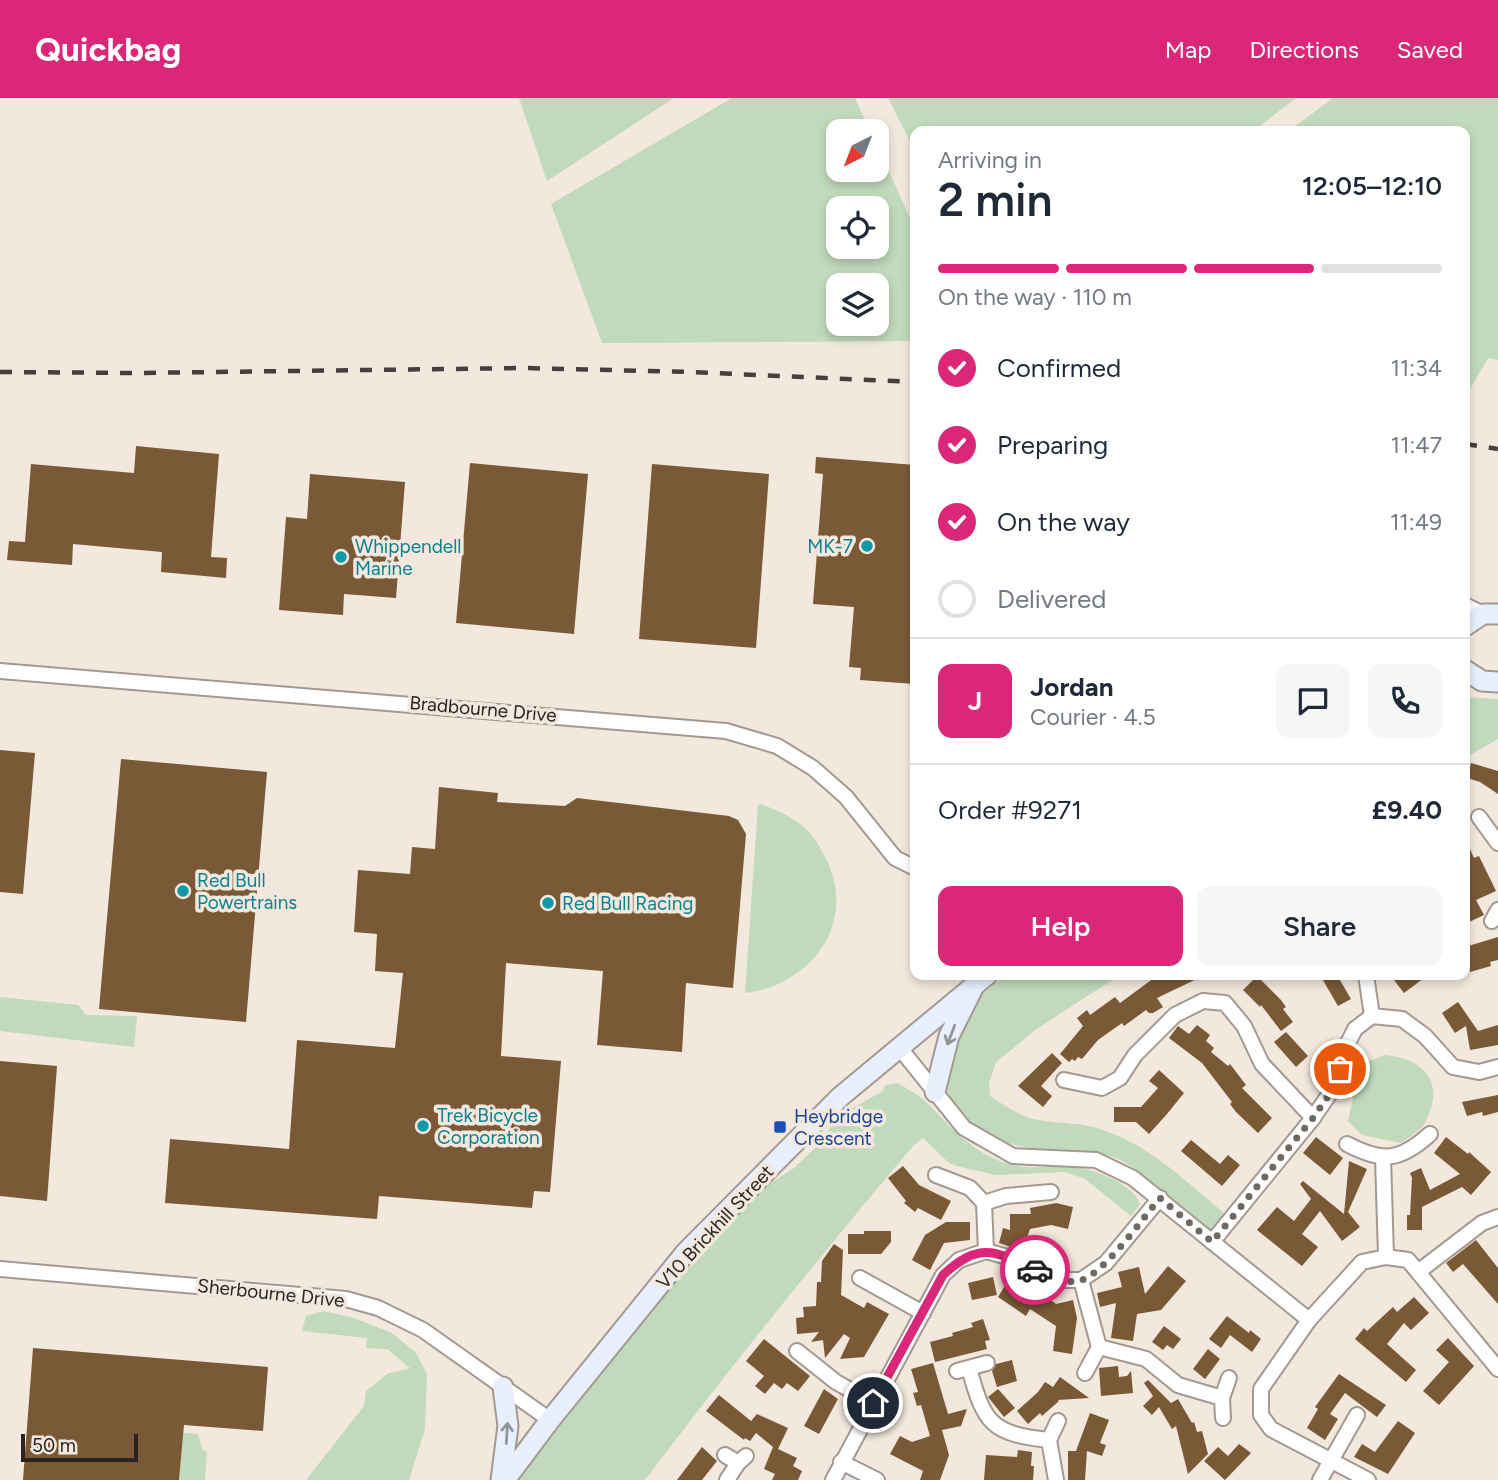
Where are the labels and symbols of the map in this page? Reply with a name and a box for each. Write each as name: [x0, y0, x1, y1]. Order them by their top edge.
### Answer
north arrow: [826, 119, 889, 182]
place label: Whippendell Marine: [355, 535, 462, 580]
place label: MK-7: [807, 535, 853, 558]
marker: MK-7: [859, 538, 875, 554]
marker: Whippendell Marine: [333, 549, 349, 565]
street label: Bradbourne Drive: [408, 691, 558, 727]
place label: Red Bull Powertrains: [197, 869, 297, 914]
marker: Red Bull Powertrains: [175, 883, 191, 899]
place label: Red Bull Racing: [562, 892, 693, 915]
marker: Red Bull Racing: [540, 895, 556, 911]
one-way arrow: [943, 1024, 956, 1046]
pin: [1310, 1039, 1370, 1099]
place label: Trek Bicycle Corporation: [437, 1104, 540, 1149]
place label: Heybridge Crescent: [794, 1105, 883, 1150]
marker: Trek Bicycle Corporation: [415, 1118, 431, 1134]
marker: Heybridge Crescent: [772, 1119, 788, 1135]
street label: V10 Brickhill Street: [652, 1160, 778, 1294]
courier: [1000, 1235, 1070, 1305]
street label: Sherbourne Drive: [196, 1274, 346, 1312]
pin: [843, 1373, 903, 1433]
one-way arrow: [501, 1422, 514, 1445]
scale bar: [21, 1431, 138, 1463]

